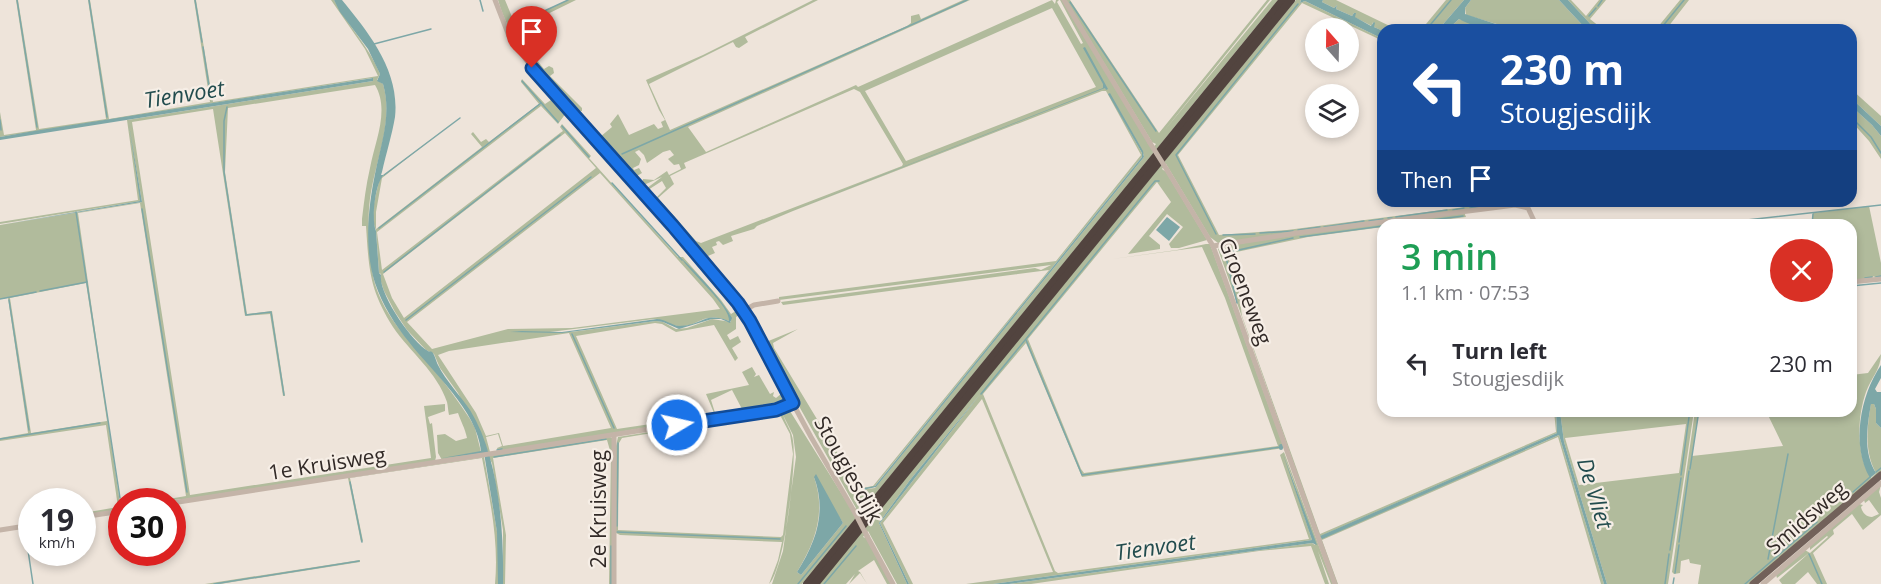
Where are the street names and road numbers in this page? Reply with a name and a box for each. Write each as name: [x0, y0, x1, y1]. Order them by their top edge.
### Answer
street label: Groeneweg: [1213, 234, 1279, 348]
street label: Stougjesdijk: [808, 411, 890, 527]
street label: 1e Kruisweg: [266, 440, 388, 486]
street label: 2e Kruisweg: [584, 450, 612, 568]
street label: Smidsweg: [1760, 474, 1852, 560]

